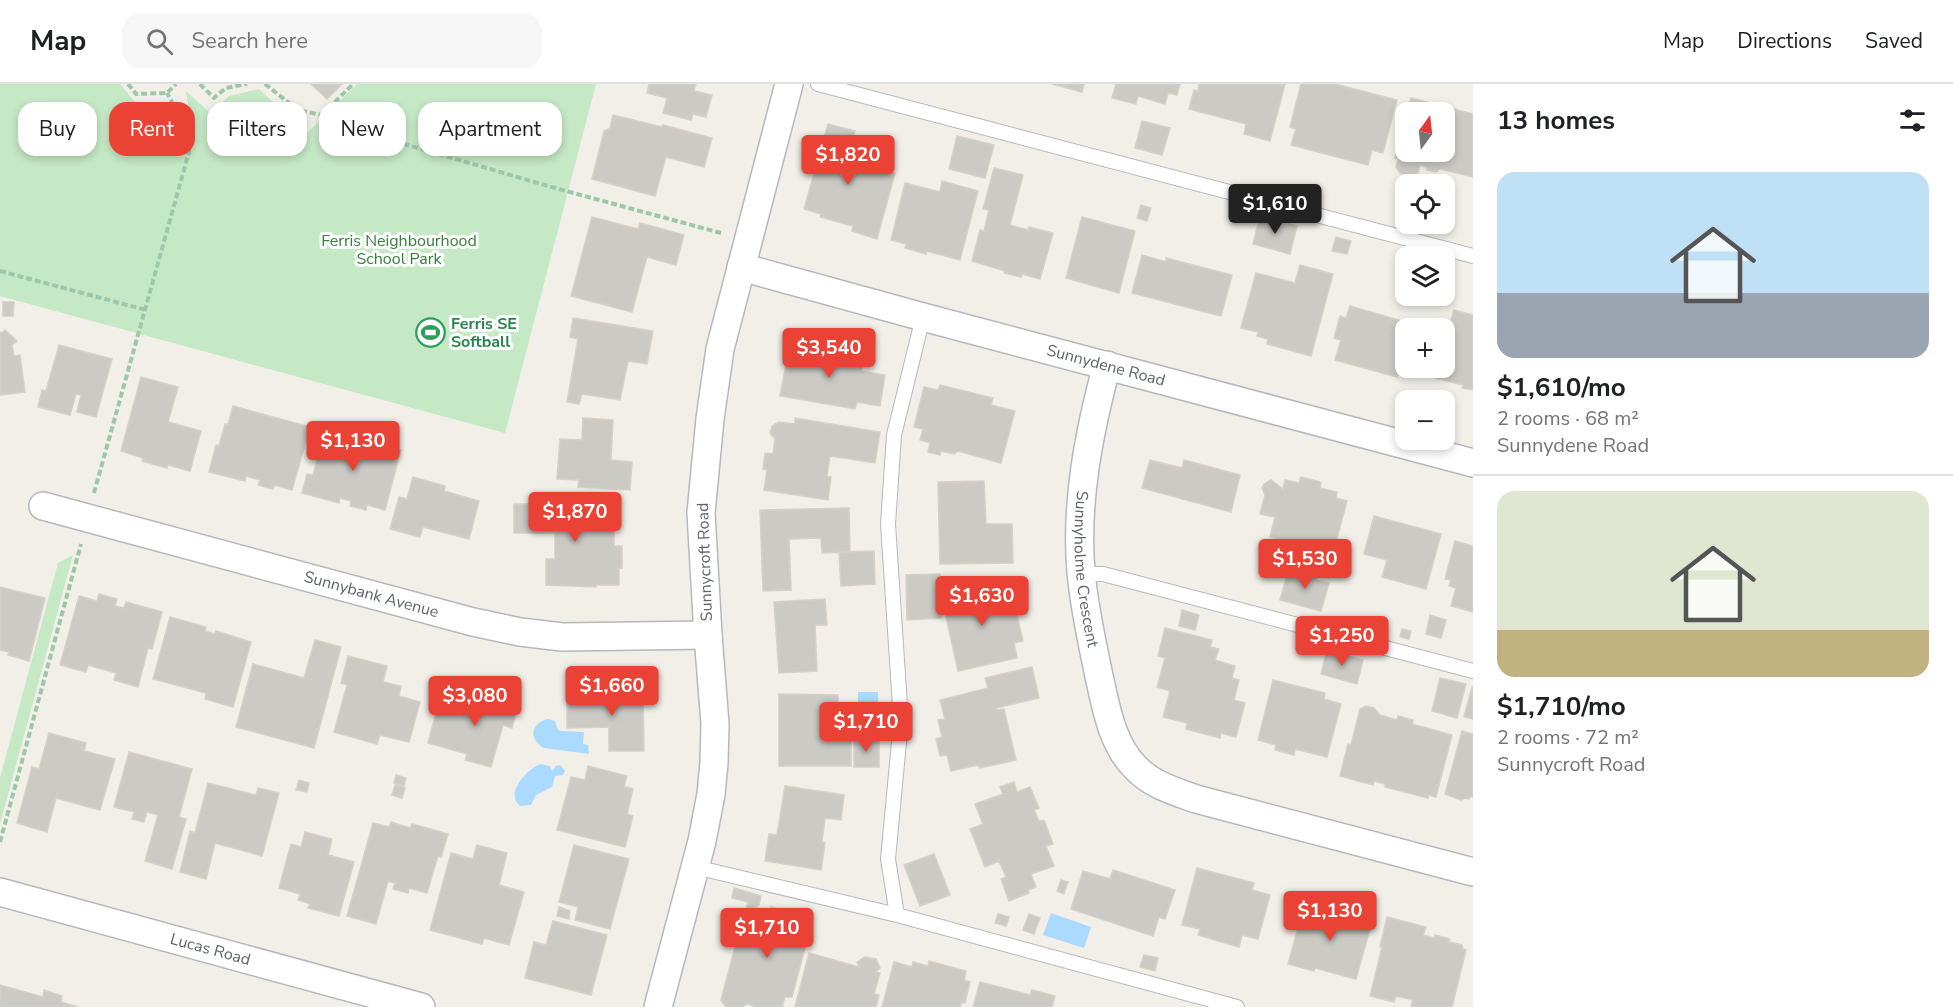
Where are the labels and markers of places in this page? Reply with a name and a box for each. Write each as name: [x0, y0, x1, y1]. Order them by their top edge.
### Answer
pin: $1,820: [799, 135, 897, 186]
pin: $1,610: [1226, 184, 1324, 235]
place label: Ferris SE Softball: [451, 313, 517, 353]
sports icon: Ferris SE Softball: [414, 317, 446, 349]
pin: $3,540: [780, 328, 878, 379]
pin: $1,130: [304, 421, 402, 472]
pin: $1,870: [526, 492, 624, 543]
pin: $1,530: [1256, 539, 1354, 590]
pin: $1,630: [933, 576, 1031, 627]
pin: $1,250: [1293, 616, 1391, 667]
pin: $1,660: [563, 666, 661, 717]
pin: $3,080: [426, 676, 524, 727]
pin: $1,710: [817, 702, 915, 753]
pin: $1,130: [1281, 891, 1379, 942]
pin: $1,710: [718, 908, 816, 959]

